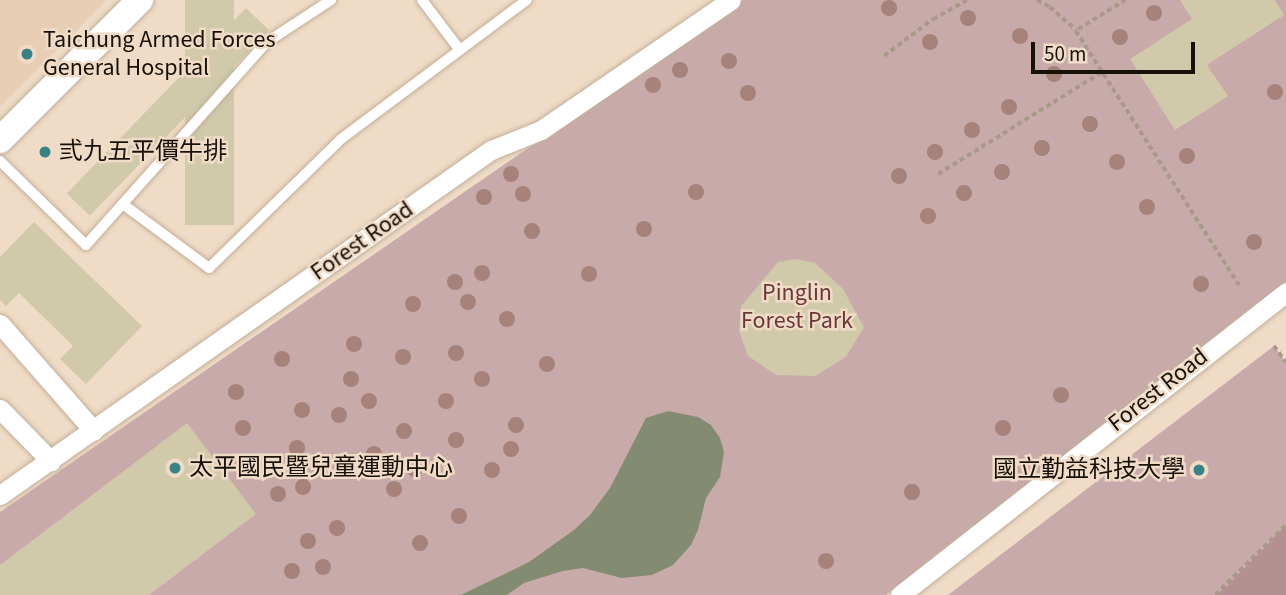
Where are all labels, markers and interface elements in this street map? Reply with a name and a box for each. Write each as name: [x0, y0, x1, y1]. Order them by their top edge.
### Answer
place label: Taichung Armed Forces General Hospital: [43, 26, 276, 82]
scale bar: [1034, 28, 1198, 72]
text: 50 m: [1044, 39, 1086, 69]
marker: Taichung Armed Forces General Hospital: [17, 44, 37, 64]
place label: 弎九五平價牛排: [59, 138, 227, 166]
marker: 弎九五平價牛排: [37, 144, 53, 160]
street label: Forest Road: [305, 195, 419, 287]
park label: Pinglin Forest Park: [741, 279, 853, 335]
street label: Forest Road: [1102, 342, 1214, 438]
place label: 太平國民暨兒童運動中心: [189, 454, 453, 482]
place label: 國立勤益科技大學: [993, 456, 1185, 484]
marker: 太平國民暨兒童運動中心: [167, 460, 183, 476]
marker: 國立勤益科技大學: [1191, 462, 1207, 478]

